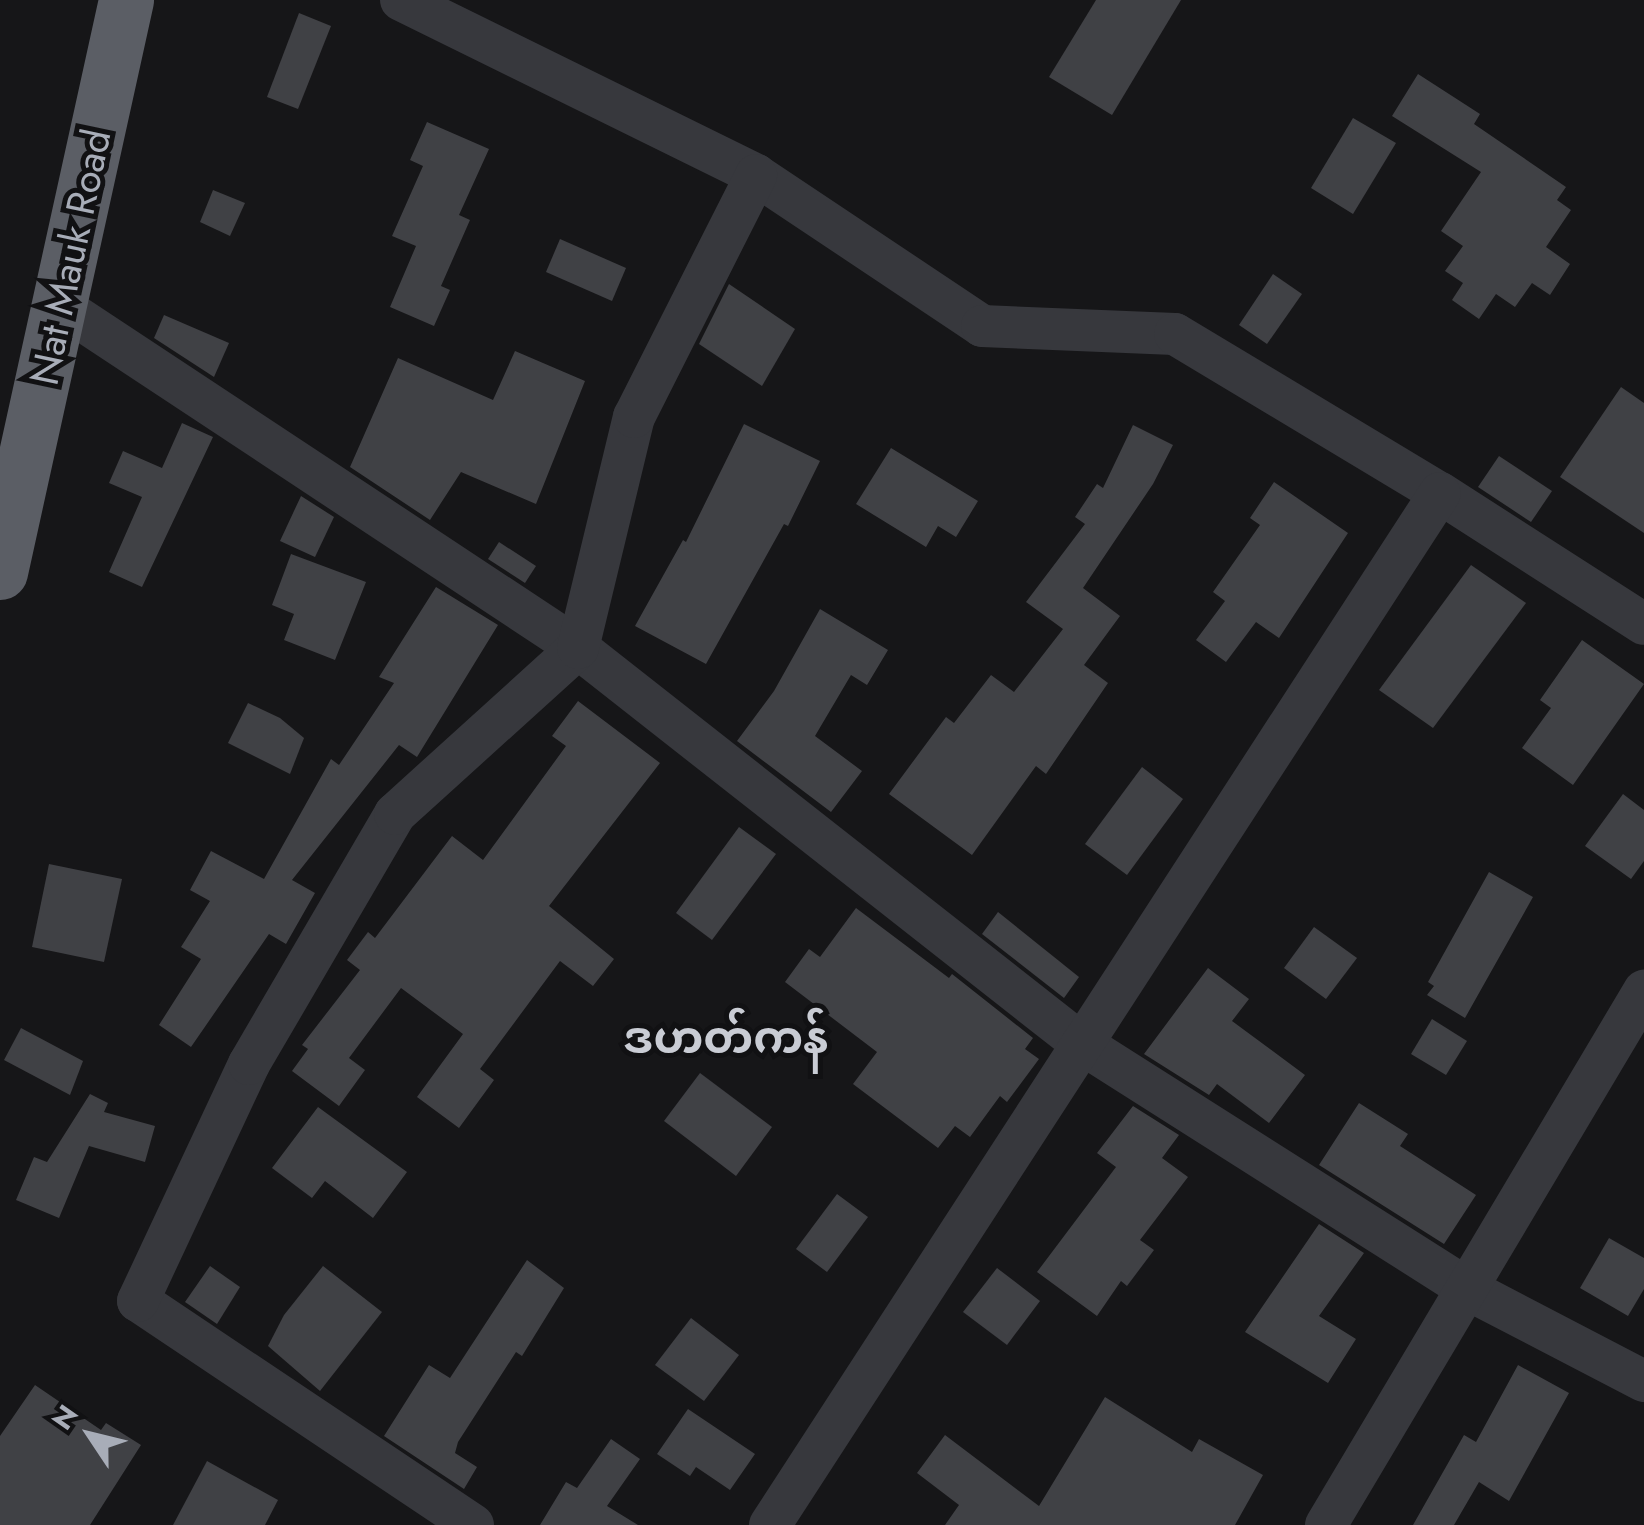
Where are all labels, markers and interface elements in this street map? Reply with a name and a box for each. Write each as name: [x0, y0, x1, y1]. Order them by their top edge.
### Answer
street label: Nat Mauk Road: [19, 125, 121, 389]
district label: ဒဟတ်ကန်: [624, 1011, 828, 1065]
north arrow: [40, 1385, 140, 1485]
text: N: [42, 1397, 88, 1438]

